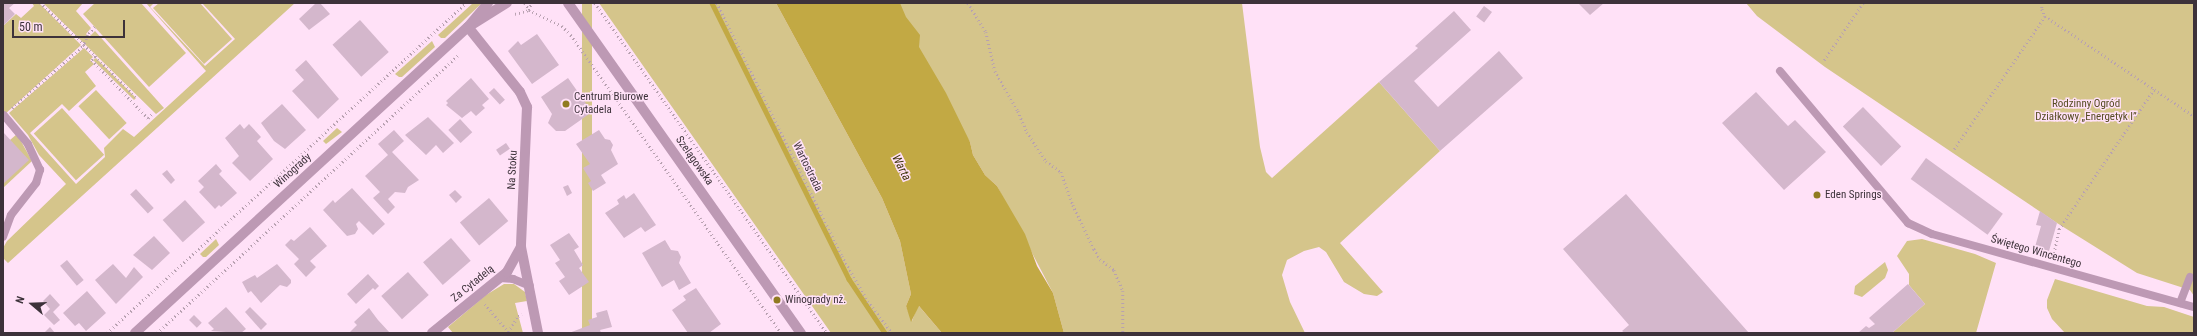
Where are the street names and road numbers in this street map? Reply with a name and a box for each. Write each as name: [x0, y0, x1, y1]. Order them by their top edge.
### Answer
street label: Szelągowska: [672, 134, 716, 188]
street label: Wartostrada: [789, 140, 825, 194]
street label: Na Stoku: [505, 150, 521, 190]
street label: Winogrady: [272, 151, 314, 191]
street label: Świętego Wincentego: [1989, 233, 2083, 271]
street label: Za Cytadelą: [449, 263, 497, 305]

